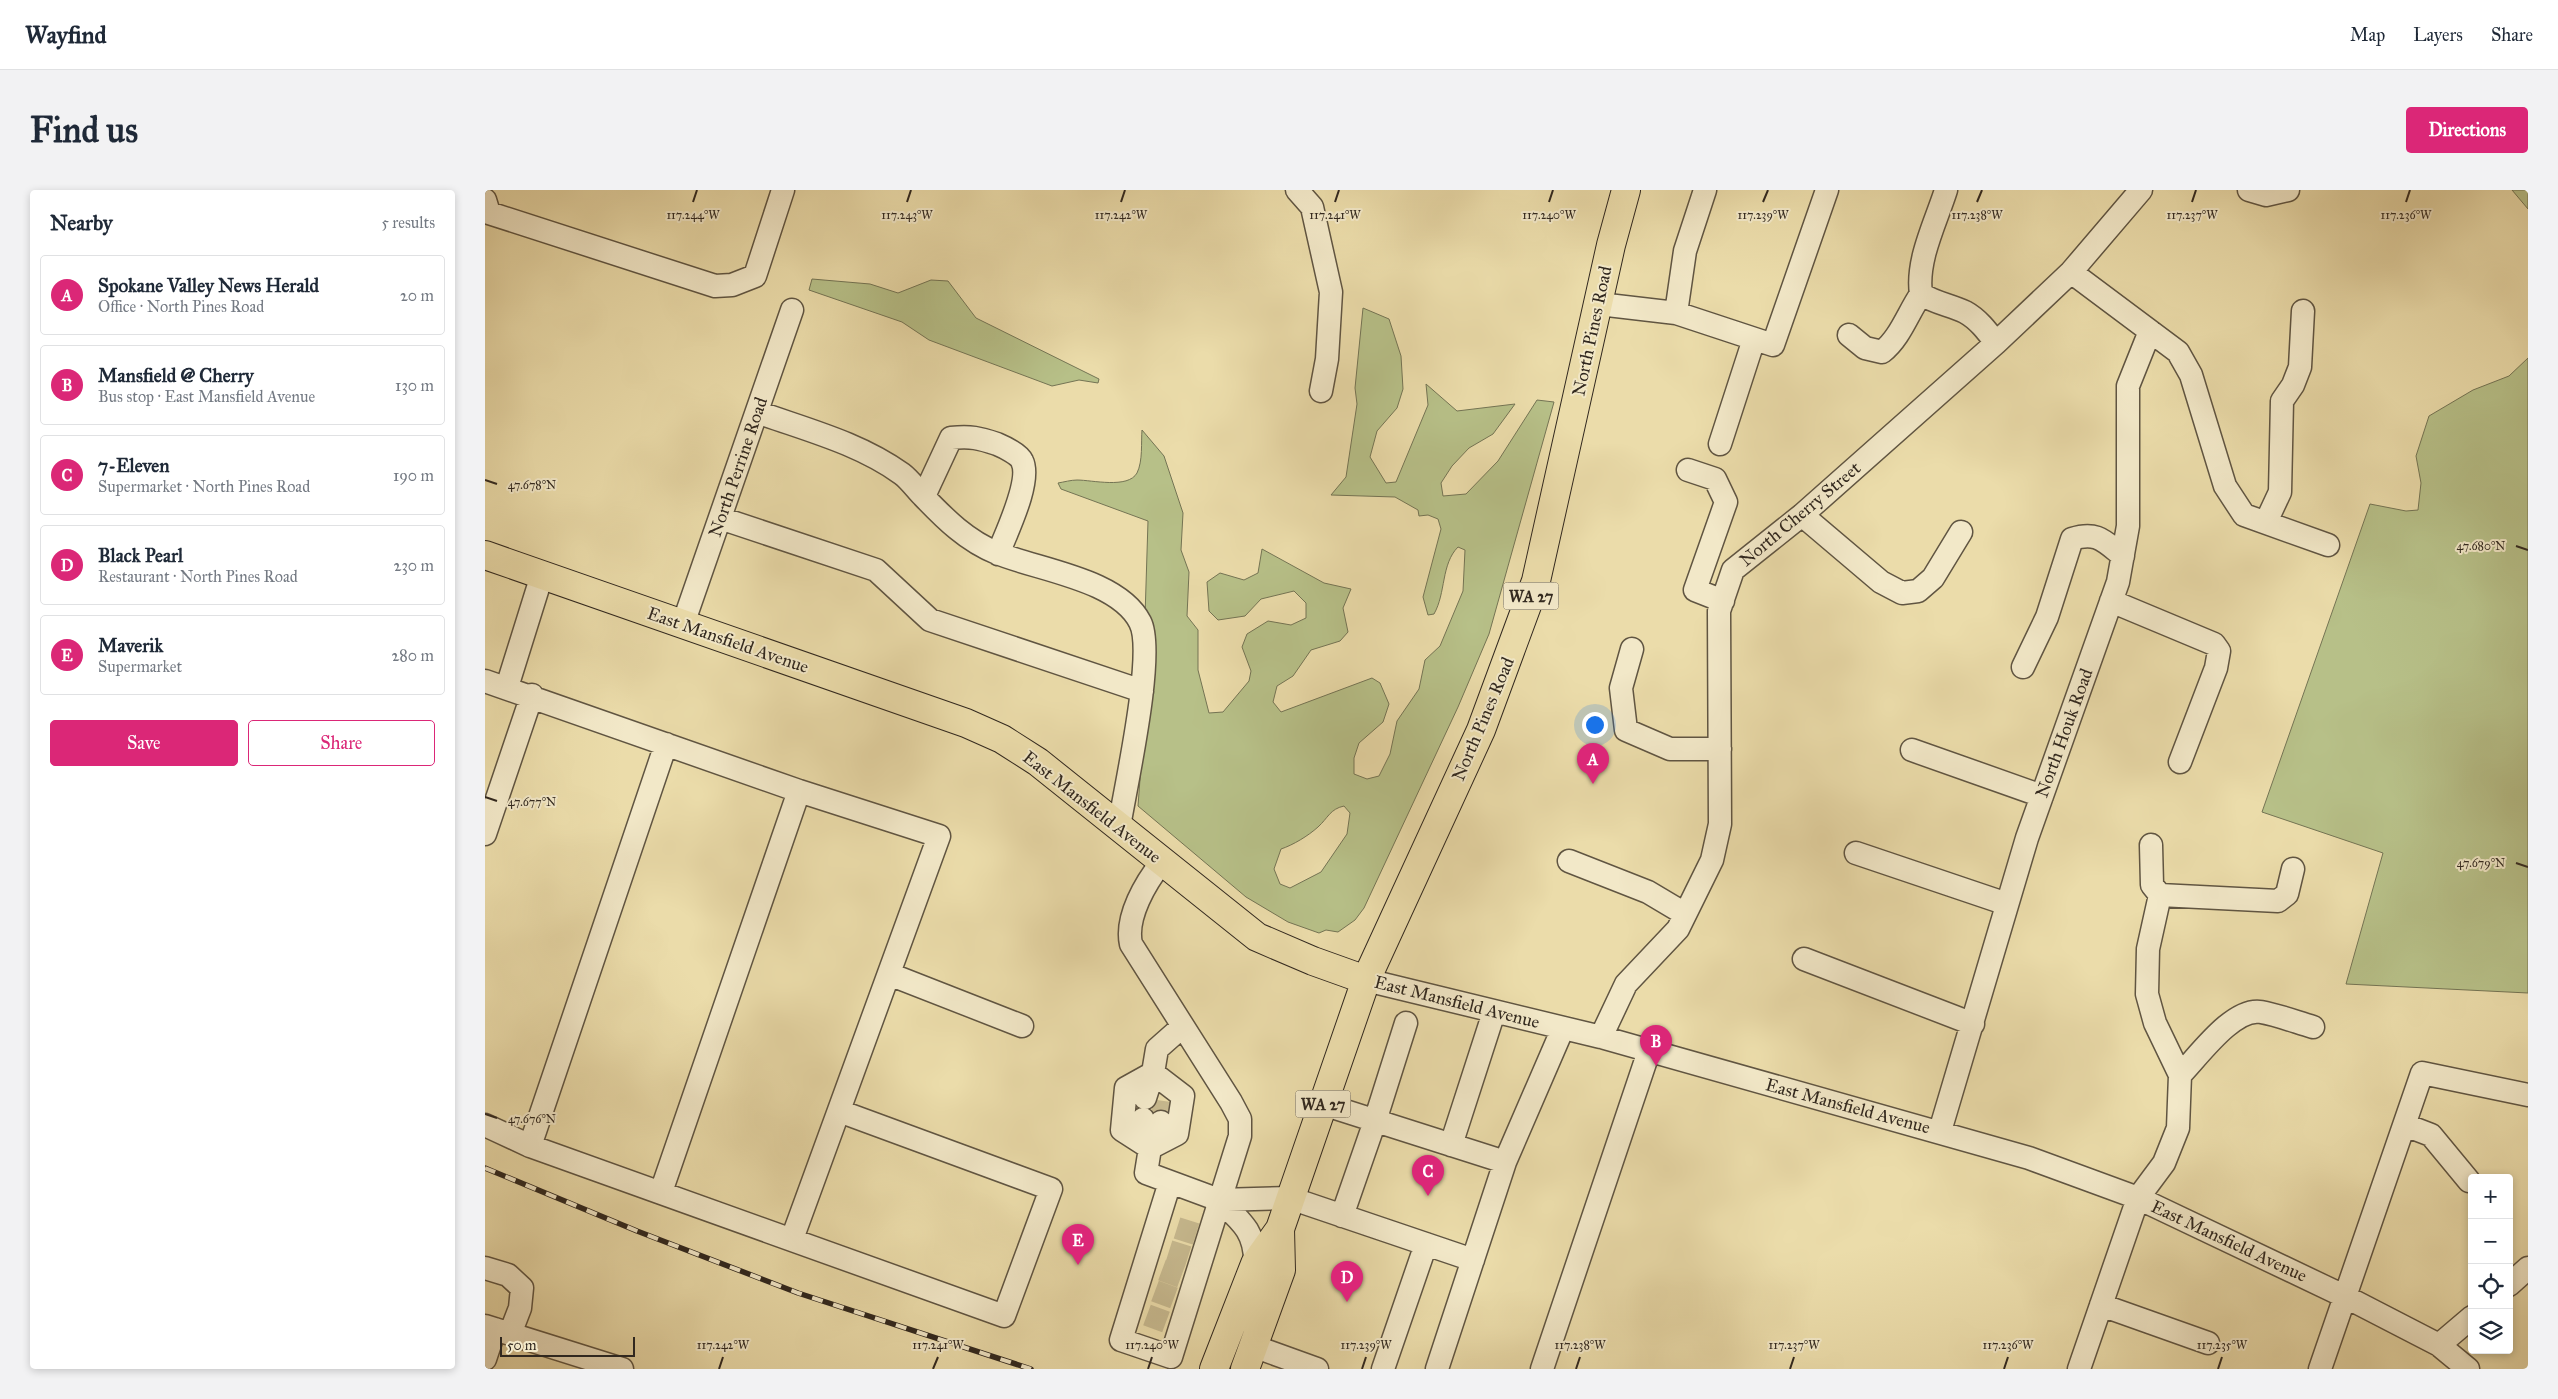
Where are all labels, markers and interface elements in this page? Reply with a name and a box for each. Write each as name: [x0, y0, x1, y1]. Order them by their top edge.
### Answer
text: Wayfind: [25, 20, 107, 50]
text: Map: [2350, 24, 2385, 46]
text: Layers: [2413, 24, 2463, 46]
text: Share: [2491, 24, 2533, 46]
button: Directions: [2406, 107, 2528, 153]
text: Find us: [30, 109, 138, 152]
text: 117.244°W: [666, 208, 720, 222]
text: 117.243°W: [881, 208, 933, 222]
text: 117.242°W: [1095, 208, 1148, 222]
text: 117.241°W: [1309, 208, 1361, 222]
text: 117.240°W: [1522, 208, 1576, 222]
text: 117.239°W: [1737, 208, 1789, 222]
text: 117.238°W: [1951, 208, 2003, 222]
text: 117.237°W: [2166, 208, 2218, 222]
text: 117.236°W: [2381, 208, 2432, 222]
text: Nearby: [50, 210, 113, 236]
text: 5 results: [381, 213, 435, 232]
street label: North Pines Road: [1567, 264, 1617, 398]
text: Spokane Valley News Herald: [98, 274, 319, 297]
text: A: [62, 286, 72, 305]
text: 20 m: [400, 286, 434, 305]
text: Office · North Pines Road: [98, 297, 264, 316]
text: Mansfield @ Cherry: [98, 364, 254, 387]
text: B: [62, 376, 72, 395]
text: 130 m: [395, 376, 434, 395]
text: Bus stop · East Mansfield Avenue: [98, 387, 315, 406]
street label: North Perrine Road: [704, 394, 772, 540]
text: 7-Eleven: [98, 454, 170, 477]
street label: North Cherry Street: [1735, 457, 1866, 571]
text: C: [62, 466, 72, 485]
text: 190 m: [393, 466, 434, 485]
text: Supermarket · North Pines Road: [98, 477, 310, 496]
text: 47.678°N: [508, 478, 556, 492]
text: 47.680°N: [2457, 539, 2505, 553]
text: Black Pearl: [98, 544, 183, 567]
text: D: [61, 556, 73, 575]
text: 230 m: [394, 556, 434, 575]
text: Restaurant · North Pines Road: [98, 567, 298, 586]
road number: WA 27: [1503, 582, 1559, 610]
street label: East Mansfield Avenue: [644, 602, 812, 678]
text: Maverik: [98, 634, 163, 657]
text: E: [61, 646, 73, 665]
text: 280 m: [391, 646, 434, 665]
street label: North Pines Road: [1447, 654, 1519, 784]
text: Supermarket: [98, 657, 182, 676]
street label: North Houk Road: [2030, 665, 2098, 801]
your location: [1582, 712, 1608, 738]
button: Save: [50, 720, 238, 766]
button: Share: [248, 720, 435, 766]
pin: A: [1577, 743, 1609, 784]
street label: East Mansfield Avenue: [1018, 746, 1166, 868]
text: 47.677°N: [508, 795, 556, 809]
text: 47.679°N: [2457, 856, 2505, 870]
street label: East Mansfield Avenue: [1372, 971, 1542, 1033]
pin: B: [1640, 1025, 1672, 1066]
street label: East Mansfield Avenue: [1763, 1073, 1933, 1139]
road number: WA 27: [1295, 1091, 1351, 1118]
text: 47.676°N: [508, 1112, 556, 1126]
pin: C: [1412, 1155, 1444, 1196]
map controls: [2468, 1174, 2513, 1354]
button: +: [2468, 1174, 2513, 1219]
street label: East Mansfield Avenue: [2148, 1195, 2310, 1287]
button: −: [2468, 1219, 2513, 1264]
pin: E: [1062, 1224, 1094, 1265]
pin: D: [1331, 1261, 1363, 1302]
button: locate: [2468, 1264, 2513, 1309]
button: layers: [2468, 1309, 2513, 1354]
scale bar: [500, 1334, 635, 1357]
text: 50 m: [507, 1337, 536, 1354]
text: 117.242°W: [697, 1338, 750, 1352]
text: 117.241°W: [912, 1338, 964, 1352]
text: 117.240°W: [1125, 1338, 1179, 1352]
text: 117.239°W: [1340, 1338, 1392, 1352]
text: 117.238°W: [1554, 1338, 1606, 1352]
text: 117.237°W: [1768, 1338, 1820, 1352]
text: 117.236°W: [1983, 1338, 2034, 1352]
text: 117.235°W: [2197, 1338, 2248, 1352]

